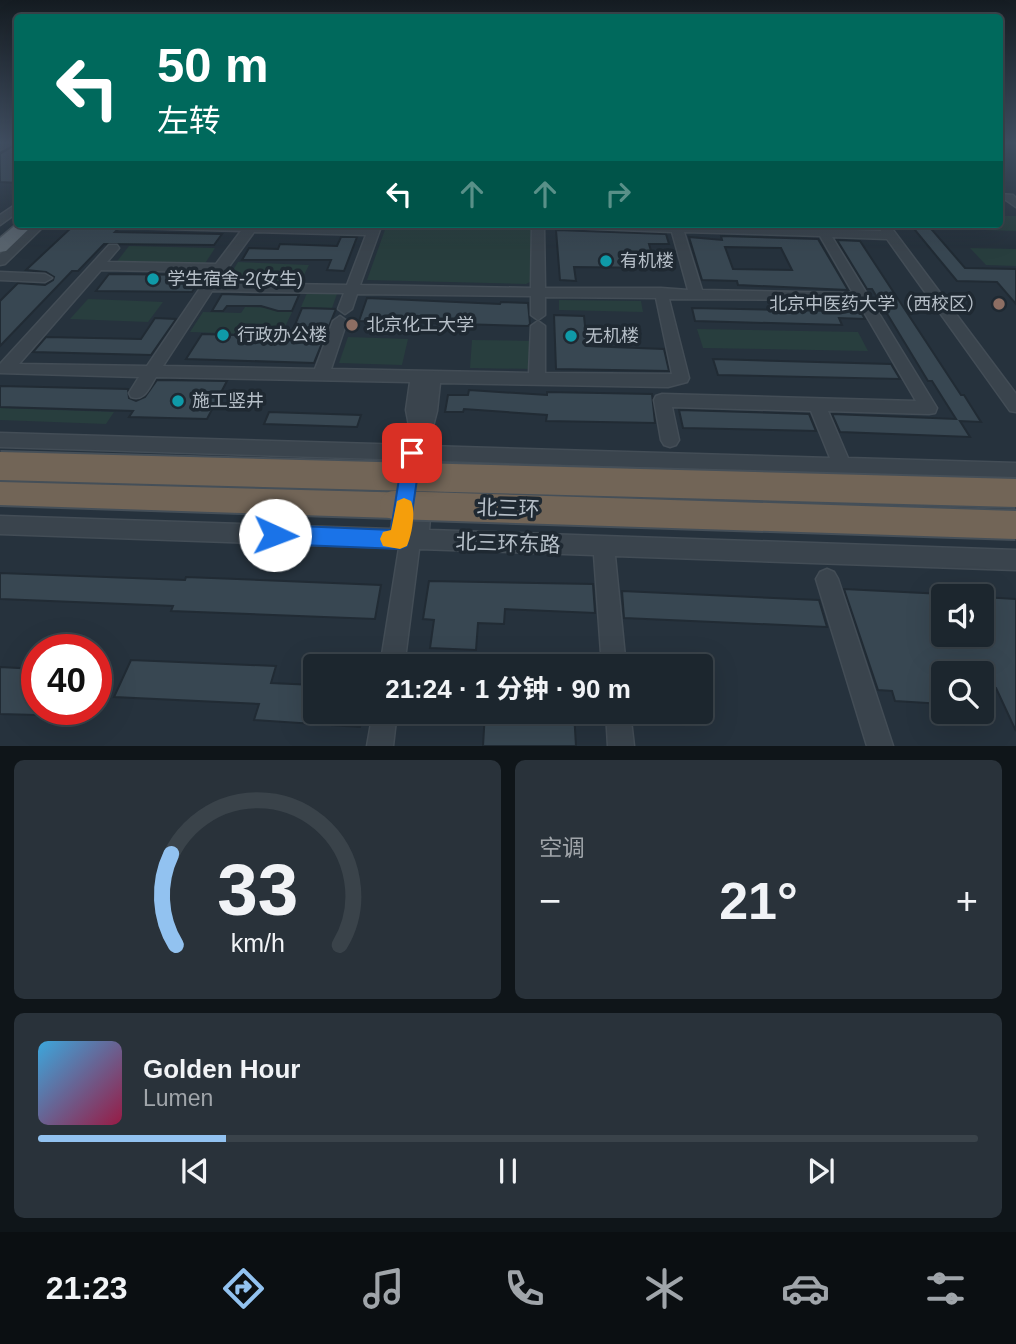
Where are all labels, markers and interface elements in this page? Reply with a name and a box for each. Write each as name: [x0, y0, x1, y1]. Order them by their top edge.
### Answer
text: 50 m: [157, 38, 269, 92]
icon: left: [42, 42, 133, 133]
text: 左转: [157, 103, 221, 139]
icon: left: [380, 175, 418, 213]
icon: ahead: [453, 175, 491, 213]
icon: ahead: [526, 175, 564, 213]
icon: right: [599, 175, 637, 213]
place label: 有机楼: [620, 251, 674, 271]
marker: 有机楼: [598, 253, 614, 269]
place label: 学生宿舍-2(女生): [167, 269, 303, 289]
marker: 学生宿舍-2(女生): [145, 271, 161, 287]
place label: 北京中医药大学（西校区）: [769, 294, 985, 314]
marker: 北京中医药大学（西校区）: [991, 296, 1007, 312]
place label: 北京化工大学: [366, 315, 474, 335]
marker: 北京化工大学: [344, 317, 360, 333]
place label: 行政办公楼: [237, 325, 327, 345]
place label: 无机楼: [585, 326, 639, 346]
marker: 行政办公楼: [215, 327, 231, 343]
marker: 无机楼: [563, 328, 579, 344]
place label: 施工竖井: [192, 391, 264, 411]
marker: 施工竖井: [170, 393, 186, 409]
pin: [382, 423, 442, 483]
icon: arrive: [393, 434, 431, 472]
street label: 北三环: [476, 495, 540, 521]
position arrow: [238, 498, 312, 572]
street label: 北三环东路: [455, 530, 561, 556]
map controls: [931, 584, 994, 724]
button: sound: [931, 584, 994, 647]
speed limit sign: 40: [21, 634, 112, 725]
button: search: [931, 661, 994, 724]
text: 21:24 · 1 分钟 · 90 m: [385, 674, 631, 704]
text: 空调: [539, 835, 585, 861]
text: 33: [217, 850, 298, 931]
text: 21°: [719, 872, 798, 930]
text: −: [539, 880, 561, 922]
text: +: [956, 880, 978, 922]
text: km/h: [230, 929, 285, 957]
text: Golden Hour: [143, 1054, 300, 1084]
text: Lumen: [143, 1085, 213, 1111]
icon: previous: [176, 1152, 214, 1190]
icon: pause: [489, 1152, 527, 1190]
icon: next: [802, 1152, 840, 1190]
icon: directions: [219, 1264, 268, 1313]
icon: music: [359, 1264, 408, 1313]
icon: phone: [500, 1264, 549, 1313]
icon: climate: [640, 1264, 689, 1313]
icon: car: [781, 1264, 830, 1313]
icon: filters: [921, 1264, 970, 1313]
text: 21:23: [46, 1270, 128, 1306]

